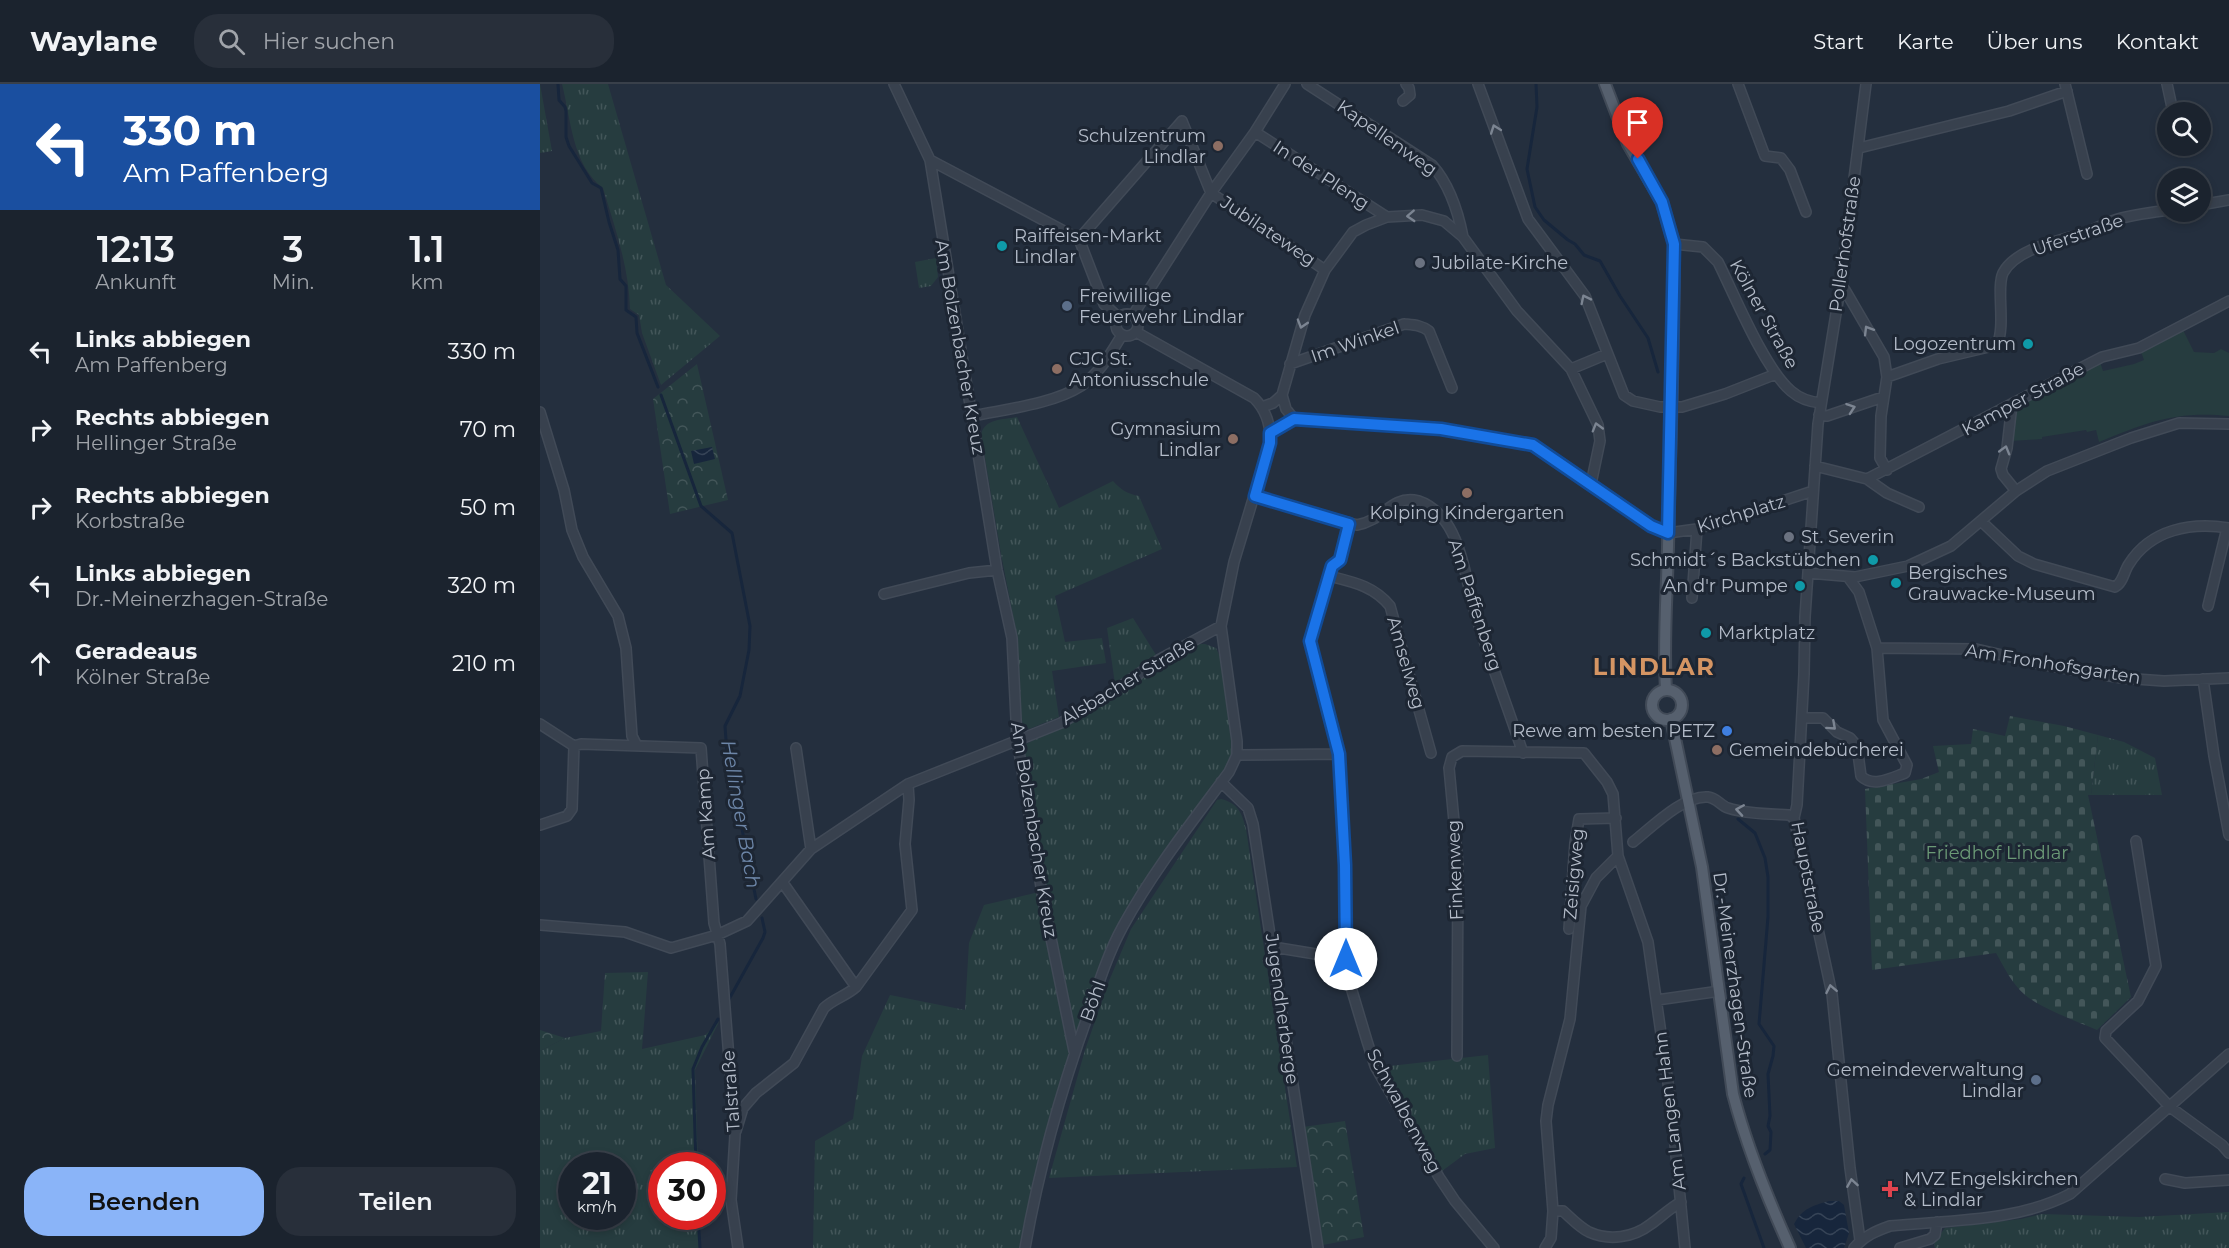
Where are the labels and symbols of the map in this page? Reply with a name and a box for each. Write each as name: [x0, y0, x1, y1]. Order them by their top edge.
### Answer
street label: Kapellenweg: [1333, 95, 1441, 181]
pin: [1612, 97, 1663, 159]
one-way arrow: [1489, 124, 1502, 135]
place label: Schulzentrum Lindlar: [1078, 125, 1206, 168]
street label: In der Pleng: [1269, 136, 1373, 214]
marker: Schulzentrum Lindlar: [1211, 139, 1225, 153]
street label: Pollerhofstraße: [1825, 174, 1865, 313]
street label: Jubilateweg: [1215, 191, 1320, 271]
one-way arrow: [1407, 209, 1416, 222]
street label: Uferstraße: [2030, 209, 2126, 261]
place label: Raiffeisen-Markt Lindlar: [1014, 225, 1162, 268]
street label: Am Bolzenbacher Kreuz: [930, 238, 990, 456]
marker: Raiffeisen-Markt Lindlar: [995, 239, 1009, 253]
place label: Jubilate-Kirche: [1431, 252, 1568, 274]
street label: Kölner Straße: [1725, 255, 1803, 373]
marker: Jubilate-Kirche: [1413, 256, 1427, 270]
place label: Freiwillige Feuerwehr Lindlar: [1079, 285, 1244, 328]
one-way arrow: [1581, 295, 1593, 306]
marker: Freiwillige Feuerwehr Lindlar: [1060, 299, 1074, 313]
street label: Im Winkel: [1308, 317, 1402, 367]
one-way arrow: [1297, 318, 1309, 328]
one-way arrow: [1864, 326, 1876, 336]
place label: Logozentrum: [1893, 333, 2016, 355]
marker: Logozentrum: [2021, 337, 2035, 351]
place label: CJG St. Antoniusschule: [1069, 348, 1209, 391]
street label: Kamper Straße: [1958, 357, 2088, 441]
marker: CJG St. Antoniusschule: [1050, 362, 1064, 376]
one-way arrow: [1845, 402, 1856, 415]
place label: Gymnasium Lindlar: [1111, 418, 1221, 461]
one-way arrow: [1591, 422, 1604, 432]
marker: Gymnasium Lindlar: [1226, 432, 1240, 446]
one-way arrow: [1998, 445, 2010, 456]
marker: Kolping Kindergarten: [1460, 486, 1474, 500]
street label: Kirchplatz: [1694, 490, 1788, 538]
place label: Kolping Kindergarten: [1369, 502, 1565, 524]
place label: St. Severin: [1801, 526, 1894, 548]
marker: St. Severin: [1782, 530, 1796, 544]
street label: Am Paffenberg: [1443, 536, 1507, 674]
place label: Schmidt´s Backstübchen: [1630, 549, 1861, 571]
marker: Schmidt´s Backstübchen: [1866, 553, 1880, 567]
place label: Bergisches Grauwacke-Museum: [1908, 562, 2096, 605]
place label: An d'r Pumpe: [1663, 575, 1788, 597]
marker: Bergisches Grauwacke-Museum: [1889, 576, 1903, 590]
marker: An d'r Pumpe: [1793, 579, 1807, 593]
street label: Amselweg: [1382, 614, 1430, 712]
place label: Marktplatz: [1718, 622, 1815, 644]
marker: Marktplatz: [1699, 626, 1713, 640]
street label: Alsbacher Straße: [1057, 632, 1199, 730]
street label: Am Fronhofsgarten: [1964, 639, 2142, 689]
district label: LINDLAR: [1593, 652, 1715, 681]
one-way arrow: [1825, 719, 1836, 730]
place label: Rewe am besten PETZ: [1512, 720, 1715, 742]
street label: Am Bolzenbacher Kreuz: [1006, 721, 1062, 939]
marker: Rewe am besten PETZ: [1720, 724, 1734, 738]
water label: Hellinger Bach: [716, 738, 766, 890]
place label: Gemeindebücherei: [1729, 739, 1904, 761]
marker: Gemeindebücherei: [1710, 743, 1724, 757]
street label: Am Kamp: [692, 768, 720, 860]
one-way arrow: [1735, 804, 1745, 817]
street label: Finkenweg: [1442, 819, 1468, 921]
street label: Hauptstraße: [1786, 819, 1830, 935]
street label: Zeisigweg: [1559, 827, 1589, 921]
park label: Friedhof Lindlar: [1926, 842, 2068, 864]
street label: Dr.-Meinerzhagen-Straße: [1708, 871, 1762, 1100]
position arrow: [1314, 927, 1378, 991]
street label: Jugendherberge: [1260, 931, 1303, 1086]
street label: Böhl: [1076, 978, 1110, 1024]
one-way arrow: [1825, 984, 1838, 994]
street label: Am Langen Hahn: [1649, 1030, 1691, 1192]
street label: Schwalbenweg: [1362, 1045, 1446, 1177]
street label: Talstraße: [717, 1050, 745, 1132]
place label: Gemeindeverwaltung Lindlar: [1827, 1059, 2024, 1102]
marker: Gemeindeverwaltung Lindlar: [2029, 1073, 2043, 1087]
speed limit sign: 30: [648, 1152, 726, 1230]
place label: MVZ Engelskirchen & Lindlar: [1904, 1168, 2079, 1211]
one-way arrow: [1846, 1178, 1858, 1187]
marker: MVZ Engelskirchen & Lindlar: [1881, 1180, 1899, 1198]

